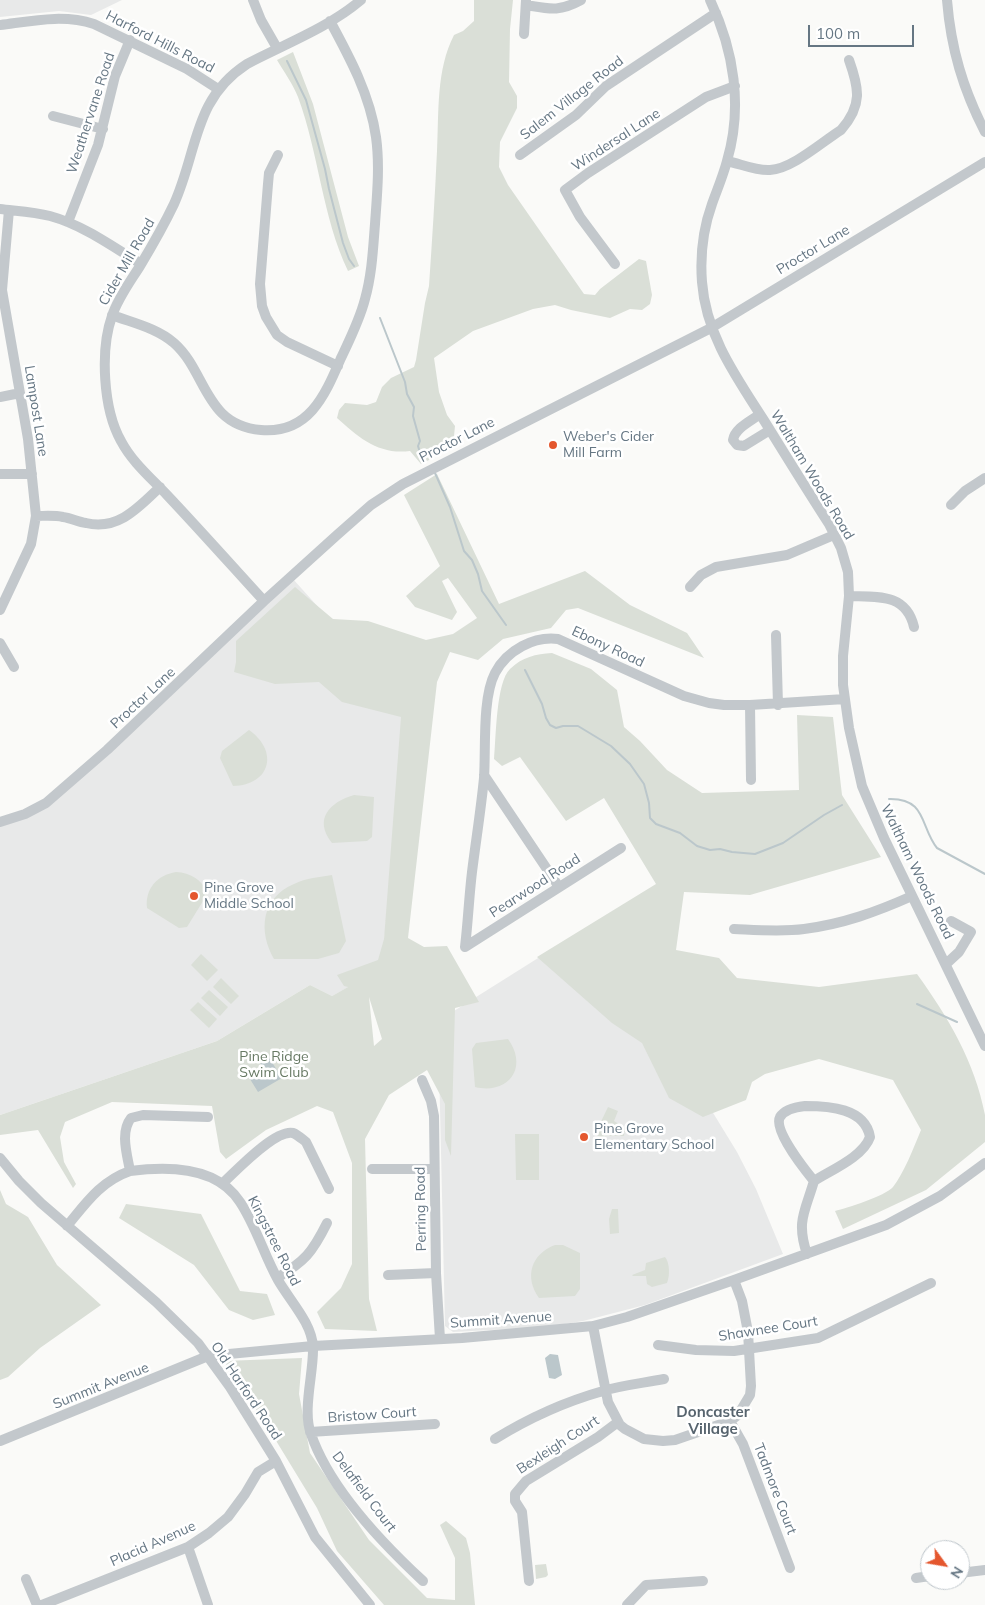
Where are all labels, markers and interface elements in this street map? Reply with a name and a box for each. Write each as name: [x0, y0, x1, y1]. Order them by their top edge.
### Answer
street label: Harford Hills Road: [103, 7, 217, 77]
scale bar: [810, 15, 916, 47]
text: 100 m: [816, 24, 860, 43]
street label: Weathervane Road: [63, 50, 119, 176]
street label: Salem Village Road: [517, 53, 627, 143]
street label: Windersal Lane: [569, 105, 663, 175]
street label: Cider Mill Road: [95, 216, 159, 308]
street label: Proctor Lane: [773, 222, 853, 278]
street label: Lampost Lane: [21, 364, 51, 458]
street label: Waltham Woods Road: [767, 407, 857, 543]
street label: Proctor Lane: [417, 414, 497, 466]
place label: Weber's Cider Mill Farm: [563, 429, 654, 462]
marker: Weber's Cider Mill Farm: [547, 439, 559, 451]
street label: Ebony Road: [569, 623, 647, 671]
street label: Proctor Lane: [107, 664, 179, 732]
street label: Waltham Woods Road: [877, 802, 957, 942]
street label: Pearwood Road: [487, 850, 583, 922]
place label: Pine Grove Middle School: [204, 880, 294, 912]
marker: Pine Grove Middle School: [188, 890, 200, 902]
park label: Pine Ridge Swim Club: [239, 1049, 309, 1082]
place label: Pine Grove Elementary School: [594, 1121, 714, 1154]
marker: Pine Grove Elementary School: [578, 1131, 590, 1143]
street label: Perring Road: [412, 1167, 430, 1251]
street label: Kingstree Road: [244, 1193, 304, 1289]
street label: Summit Avenue: [450, 1308, 552, 1332]
street label: Shawnee Court: [717, 1313, 819, 1345]
street label: Old Harford Road: [207, 1339, 285, 1443]
street label: Summit Avenue: [51, 1359, 151, 1413]
district label: Doncaster Village: [676, 1403, 750, 1438]
street label: Bristow Court: [327, 1404, 417, 1426]
street label: Bexleigh Court: [514, 1412, 602, 1478]
street label: Tadmore Court: [750, 1441, 800, 1537]
street label: Delafield Court: [328, 1448, 400, 1536]
street label: Placid Avenue: [108, 1518, 198, 1570]
north arrow: [920, 1540, 970, 1590]
text: N: [946, 1563, 967, 1582]

